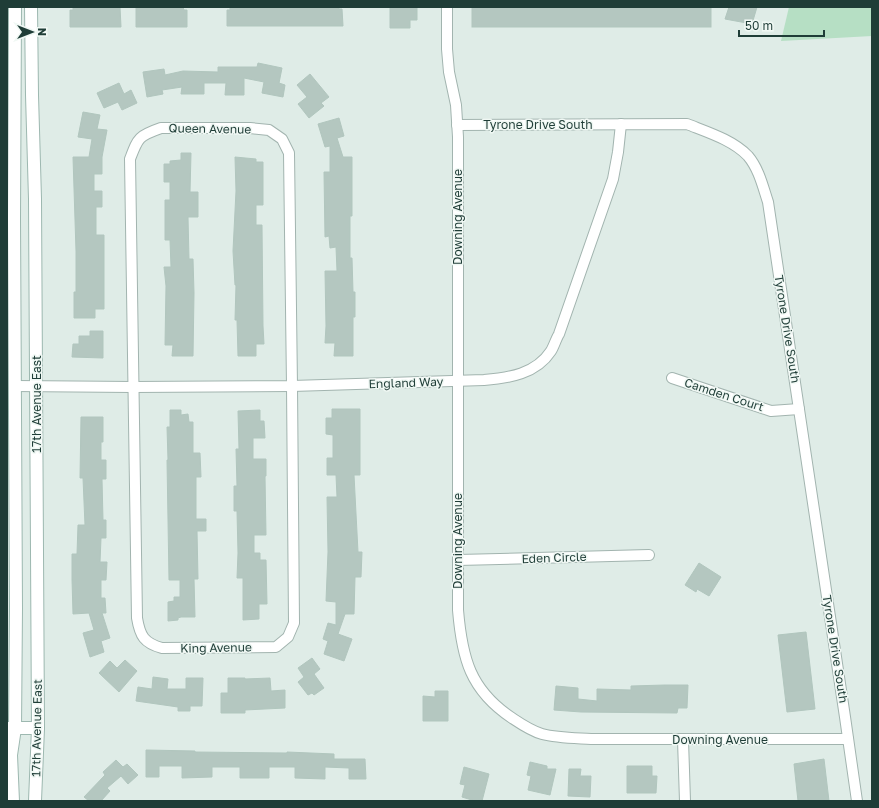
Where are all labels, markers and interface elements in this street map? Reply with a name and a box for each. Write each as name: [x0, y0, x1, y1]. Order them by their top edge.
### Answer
north arrow: [12, 12, 52, 52]
scale bar: [739, 12, 824, 38]
text: 50 m: [745, 18, 773, 33]
text: N: [36, 28, 49, 36]
street label: Tyrone Drive South: [483, 117, 593, 132]
street label: Queen Avenue: [168, 120, 252, 137]
street label: Downing Avenue: [450, 169, 465, 265]
street label: Tyrone Drive South: [772, 274, 803, 384]
street label: 17th Avenue East: [29, 355, 44, 453]
street label: England Way: [368, 374, 444, 391]
street label: Camden Court: [683, 375, 766, 414]
street label: Downing Avenue: [450, 493, 465, 589]
street label: Eden Circle: [521, 549, 587, 566]
street label: Tyrone Drive South: [820, 594, 851, 704]
street label: King Avenue: [180, 639, 252, 656]
street label: 17th Avenue East: [28, 679, 45, 777]
street label: Downing Avenue: [672, 732, 768, 747]

